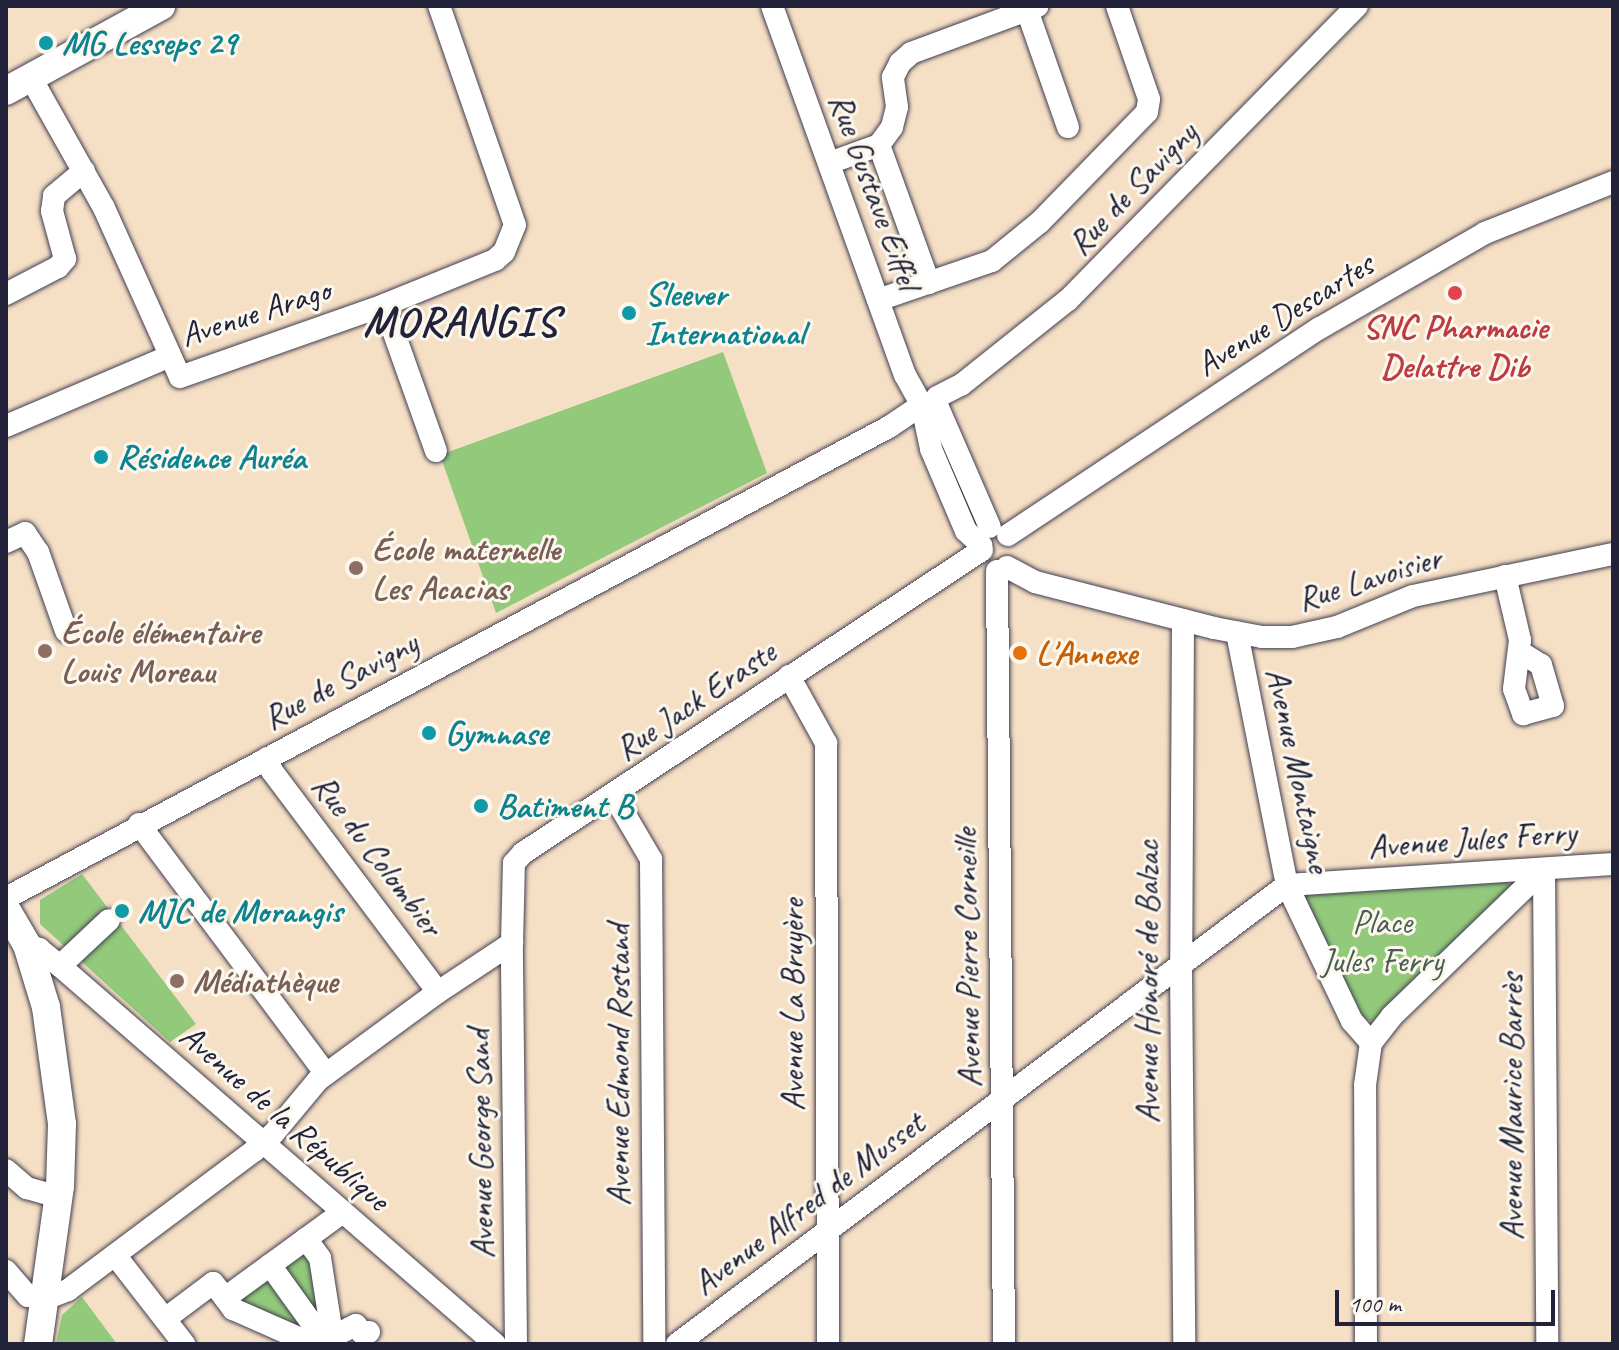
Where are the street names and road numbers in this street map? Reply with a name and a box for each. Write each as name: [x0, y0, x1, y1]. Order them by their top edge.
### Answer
street label: Rue Gustave Eiffel: [821, 88, 929, 294]
street label: Rue de Savigny: [1059, 113, 1205, 263]
street label: Avenue Descartes: [1188, 244, 1380, 384]
street label: Avenue Arago: [175, 269, 335, 355]
street label: Rue Lavoisier: [1292, 537, 1446, 619]
street label: Rue de Savigny: [256, 622, 424, 738]
street label: Rue Jack Eraste: [607, 631, 783, 769]
street label: Avenue Montaigne: [1257, 664, 1341, 876]
street label: Rue du Colombier: [303, 765, 453, 945]
street label: Avenue Jules Ferry: [1367, 811, 1577, 867]
street label: Avenue Pierre Corneille: [944, 828, 990, 1088]
street label: Avenue Honoré de Balzac: [1127, 840, 1167, 1124]
street label: Avenue La Bruyère: [772, 899, 812, 1111]
street label: Avenue Edmond Rostand: [598, 924, 638, 1206]
street label: Avenue Maurice Barrès: [1491, 973, 1531, 1241]
street label: Avenue de la République: [171, 1014, 399, 1220]
street label: Avenue George Sand: [458, 1029, 502, 1259]
street label: Avenue Alfred de Musset: [684, 1103, 932, 1303]

